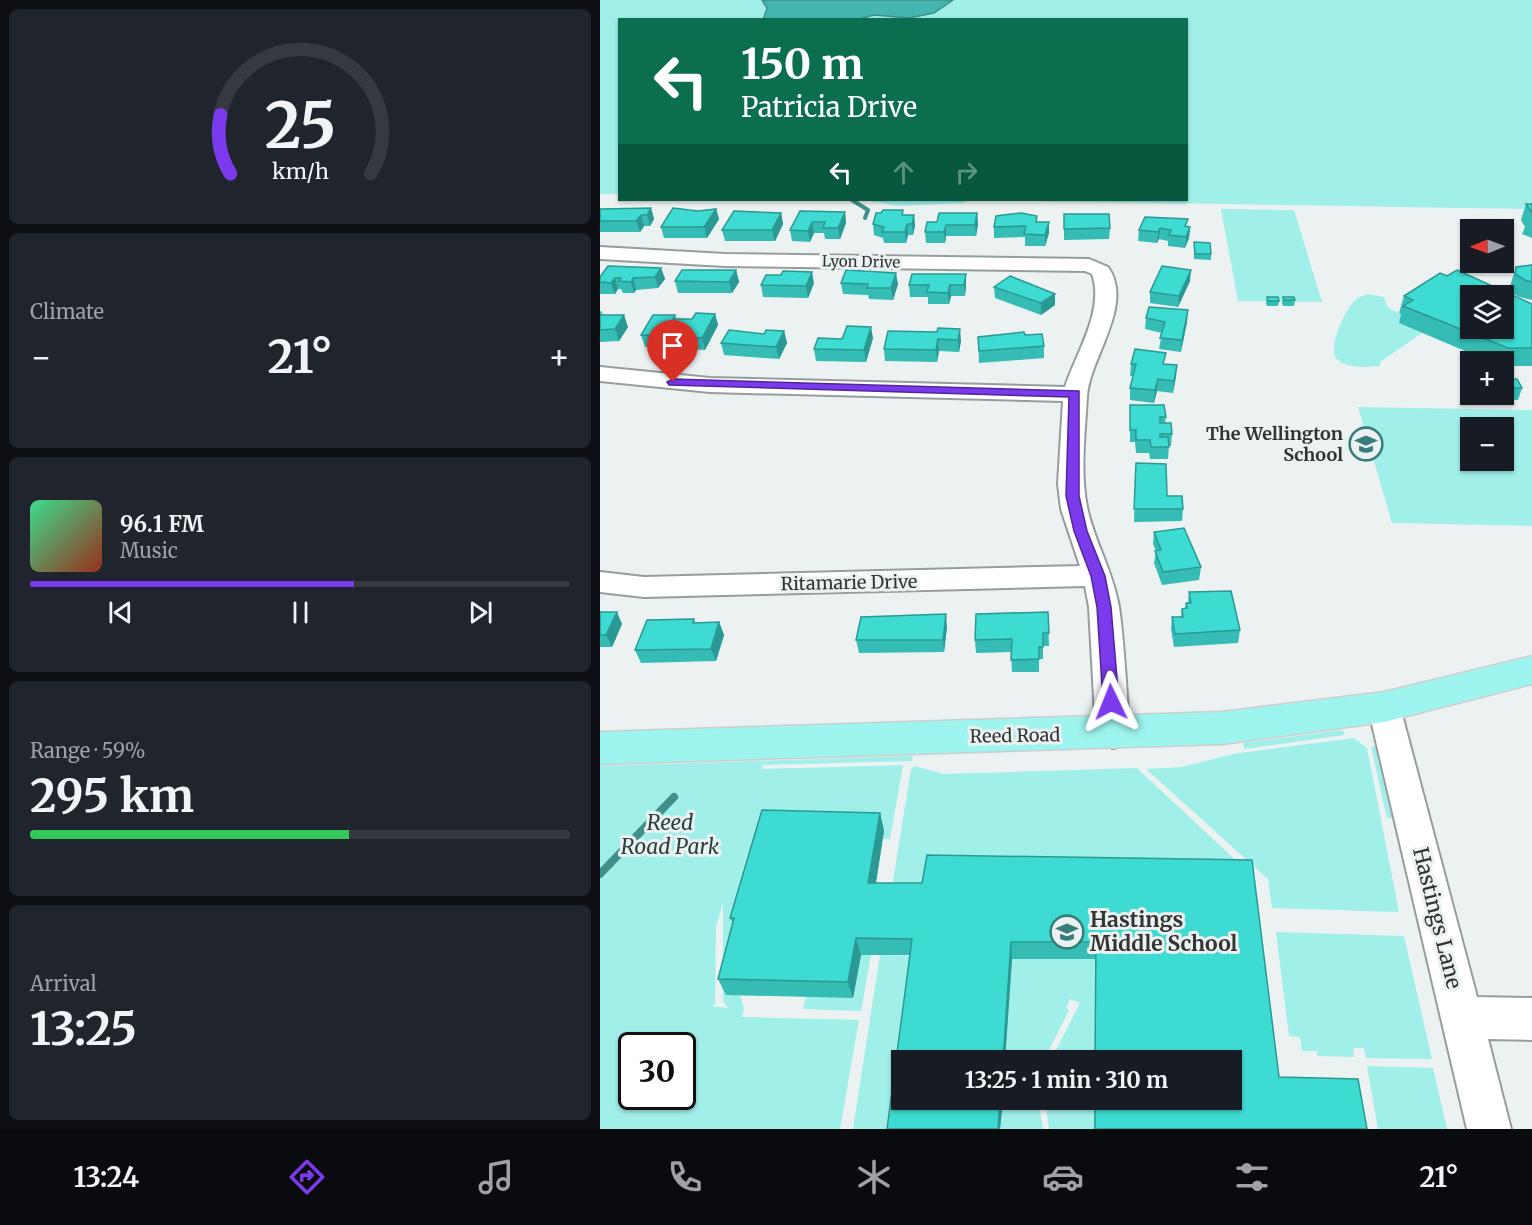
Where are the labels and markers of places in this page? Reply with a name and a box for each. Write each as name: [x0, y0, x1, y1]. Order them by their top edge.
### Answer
pin: [647, 320, 698, 382]
place label: The Wellington School: [1206, 422, 1343, 466]
school or university icon: The Wellington School: [1348, 426, 1384, 462]
place label: Hastings Middle School: [1090, 906, 1238, 957]
school or university icon: Hastings Middle School: [1049, 914, 1085, 950]

